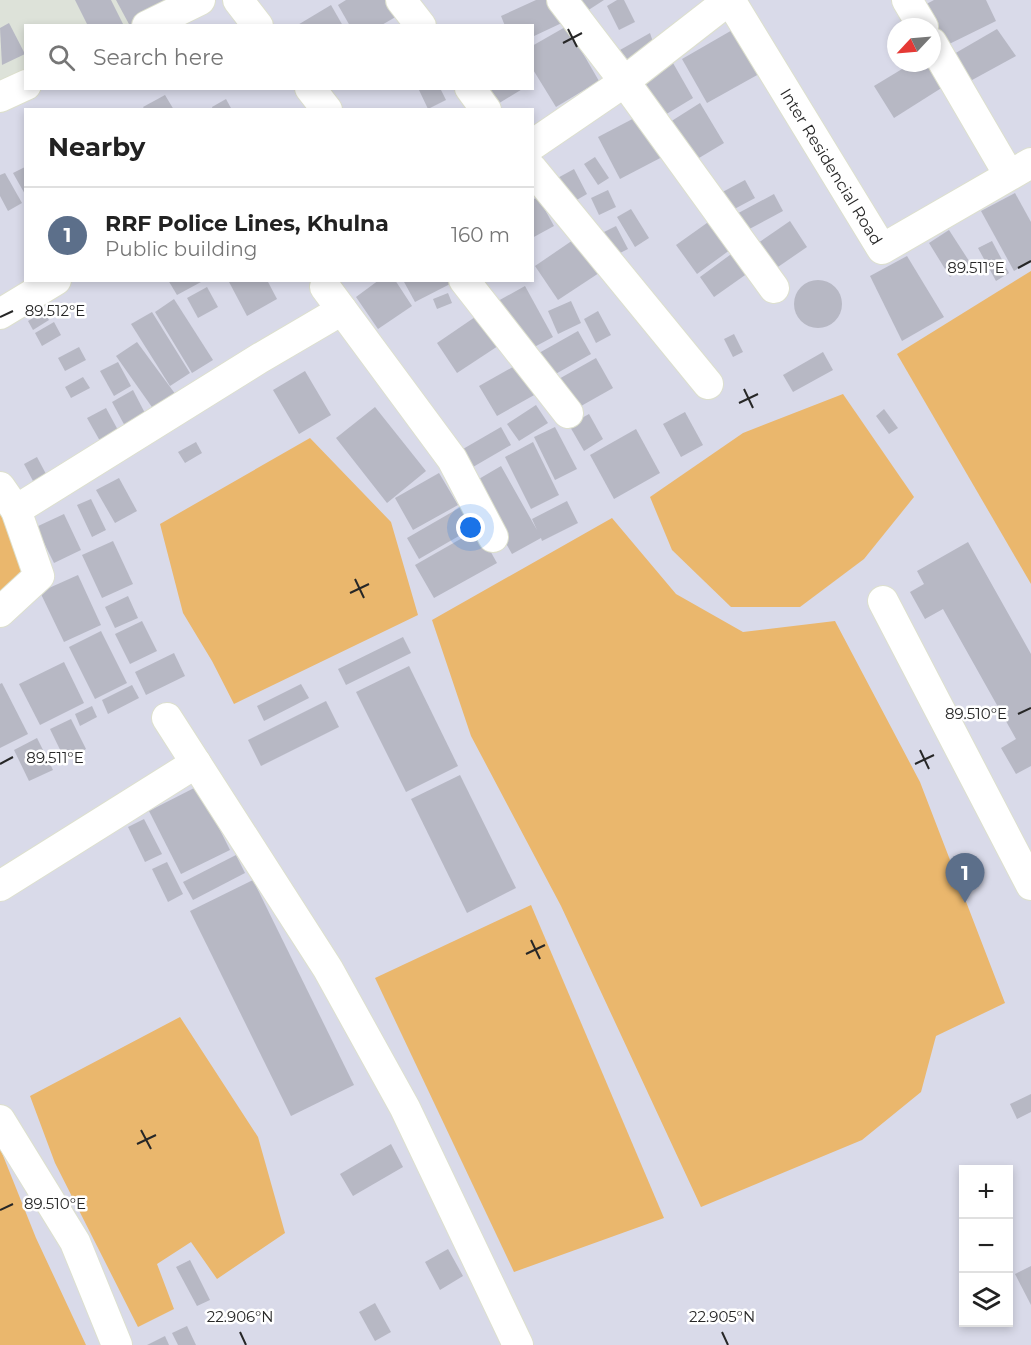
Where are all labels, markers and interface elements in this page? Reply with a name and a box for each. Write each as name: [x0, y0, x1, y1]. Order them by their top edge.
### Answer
north arrow: [887, 18, 941, 72]
search box: [24, 24, 534, 90]
icon: search: [45, 41, 78, 74]
text: Search here: [93, 44, 224, 71]
street label: Inter Residencial Road: [777, 85, 887, 248]
text: Nearby: [48, 131, 145, 163]
text: RRF Police Lines, Khulna: [105, 210, 389, 237]
text: 1: [64, 223, 71, 247]
text: 160 m: [451, 223, 510, 247]
text: Public building: [105, 237, 258, 261]
text: 89.511°E: [947, 258, 1005, 277]
text: 89.512°E: [25, 301, 85, 320]
your location: [456, 513, 485, 542]
text: 89.510°E: [945, 704, 1007, 723]
text: 89.511°E: [26, 748, 84, 767]
pin: 1: [946, 854, 984, 903]
map controls: [959, 1165, 1013, 1327]
button: +: [959, 1165, 1013, 1219]
text: 89.510°E: [24, 1194, 86, 1213]
button: −: [959, 1219, 1013, 1273]
button: layers: [959, 1273, 1013, 1327]
text: 22.906°N: [207, 1307, 273, 1326]
text: 22.905°N: [689, 1307, 755, 1326]

